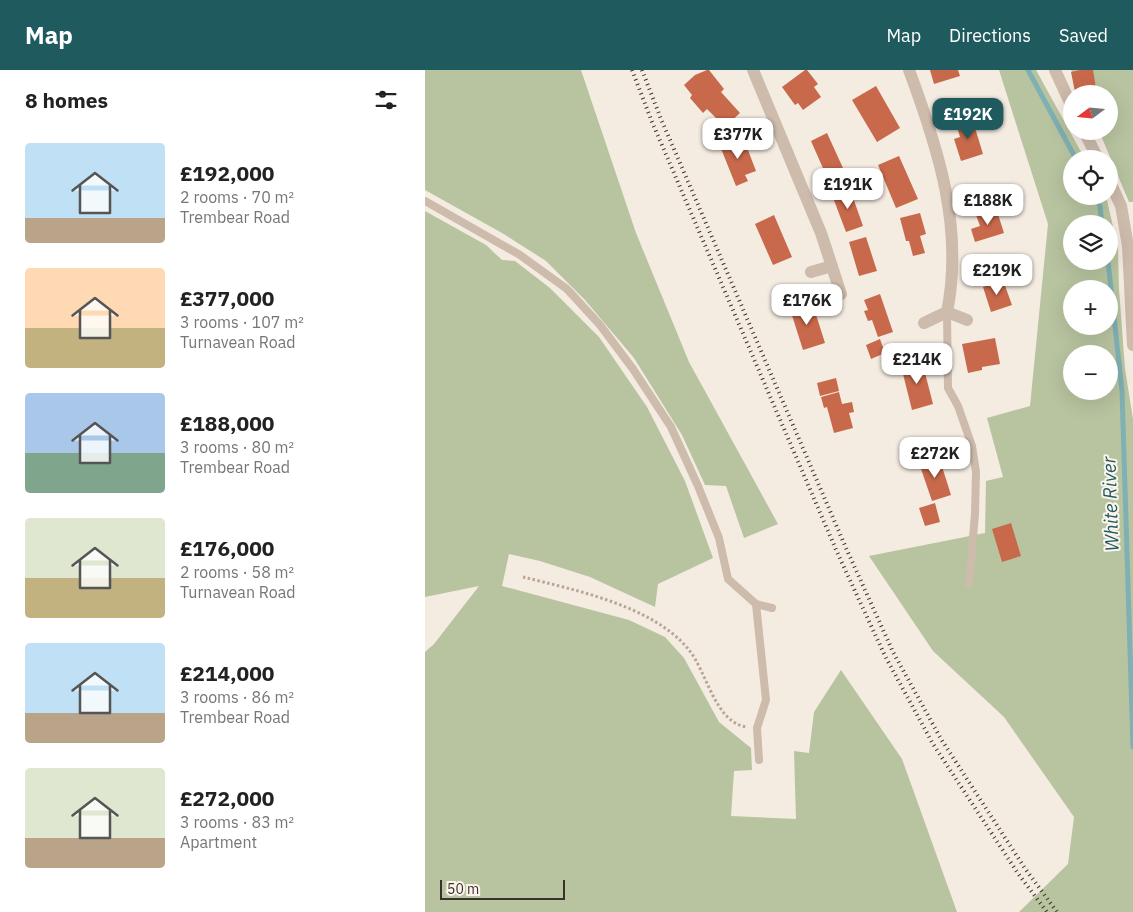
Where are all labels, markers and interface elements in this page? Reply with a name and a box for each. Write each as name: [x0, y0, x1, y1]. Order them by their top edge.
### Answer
text: Map: [25, 19, 73, 51]
text: Map: [886, 24, 921, 47]
text: Directions: [949, 24, 1031, 47]
text: Saved: [1059, 24, 1108, 47]
north arrow: [1063, 85, 1117, 140]
map controls: [1063, 85, 1118, 400]
text: 8 homes: [25, 86, 108, 114]
icon: filters: [372, 86, 400, 114]
pin: £192K: [933, 98, 1003, 140]
text: £192K: [943, 104, 993, 124]
pin: £377K: [703, 118, 773, 160]
text: £377K: [713, 124, 763, 144]
button: locate: [1063, 150, 1118, 205]
text: £192,000: [180, 159, 274, 187]
icon: home: [65, 163, 125, 223]
pin: £191K: [813, 168, 883, 210]
text: £191K: [823, 174, 873, 194]
pin: £188K: [953, 184, 1023, 226]
text: 2 rooms · 70 m²: [180, 187, 294, 207]
text: £188K: [963, 190, 1013, 210]
text: Trembear Road: [180, 207, 290, 227]
button: layers: [1063, 215, 1118, 270]
pin: £219K: [962, 254, 1032, 296]
text: £219K: [972, 260, 1022, 280]
button: +: [1063, 280, 1118, 335]
text: £377,000: [180, 284, 274, 312]
pin: £176K: [772, 284, 842, 326]
icon: home: [65, 288, 125, 348]
text: £176K: [782, 290, 832, 310]
text: 3 rooms · 107 m²: [180, 312, 304, 332]
text: Turnavean Road: [180, 332, 296, 352]
pin: £214K: [882, 342, 952, 385]
button: −: [1063, 345, 1118, 400]
text: £214K: [892, 349, 942, 369]
text: £188,000: [180, 409, 274, 437]
icon: home: [65, 413, 125, 473]
pin: £272K: [900, 436, 970, 479]
text: 3 rooms · 80 m²: [180, 437, 294, 457]
text: £272K: [910, 443, 960, 463]
water label: White River: [1096, 455, 1124, 552]
text: Trembear Road: [180, 457, 290, 477]
text: £176,000: [180, 534, 274, 562]
icon: home: [65, 538, 125, 598]
text: 2 rooms · 58 m²: [180, 562, 294, 582]
text: Turnavean Road: [180, 582, 296, 602]
text: £214,000: [180, 659, 274, 687]
icon: home: [65, 663, 125, 723]
text: 3 rooms · 86 m²: [180, 687, 294, 707]
text: Trembear Road: [180, 707, 290, 727]
text: £272,000: [180, 784, 274, 812]
icon: home: [65, 788, 125, 848]
text: 3 rooms · 83 m²: [180, 812, 294, 832]
text: Apartment: [180, 832, 257, 852]
scale bar: [440, 877, 565, 900]
text: 50 m: [447, 880, 479, 898]

